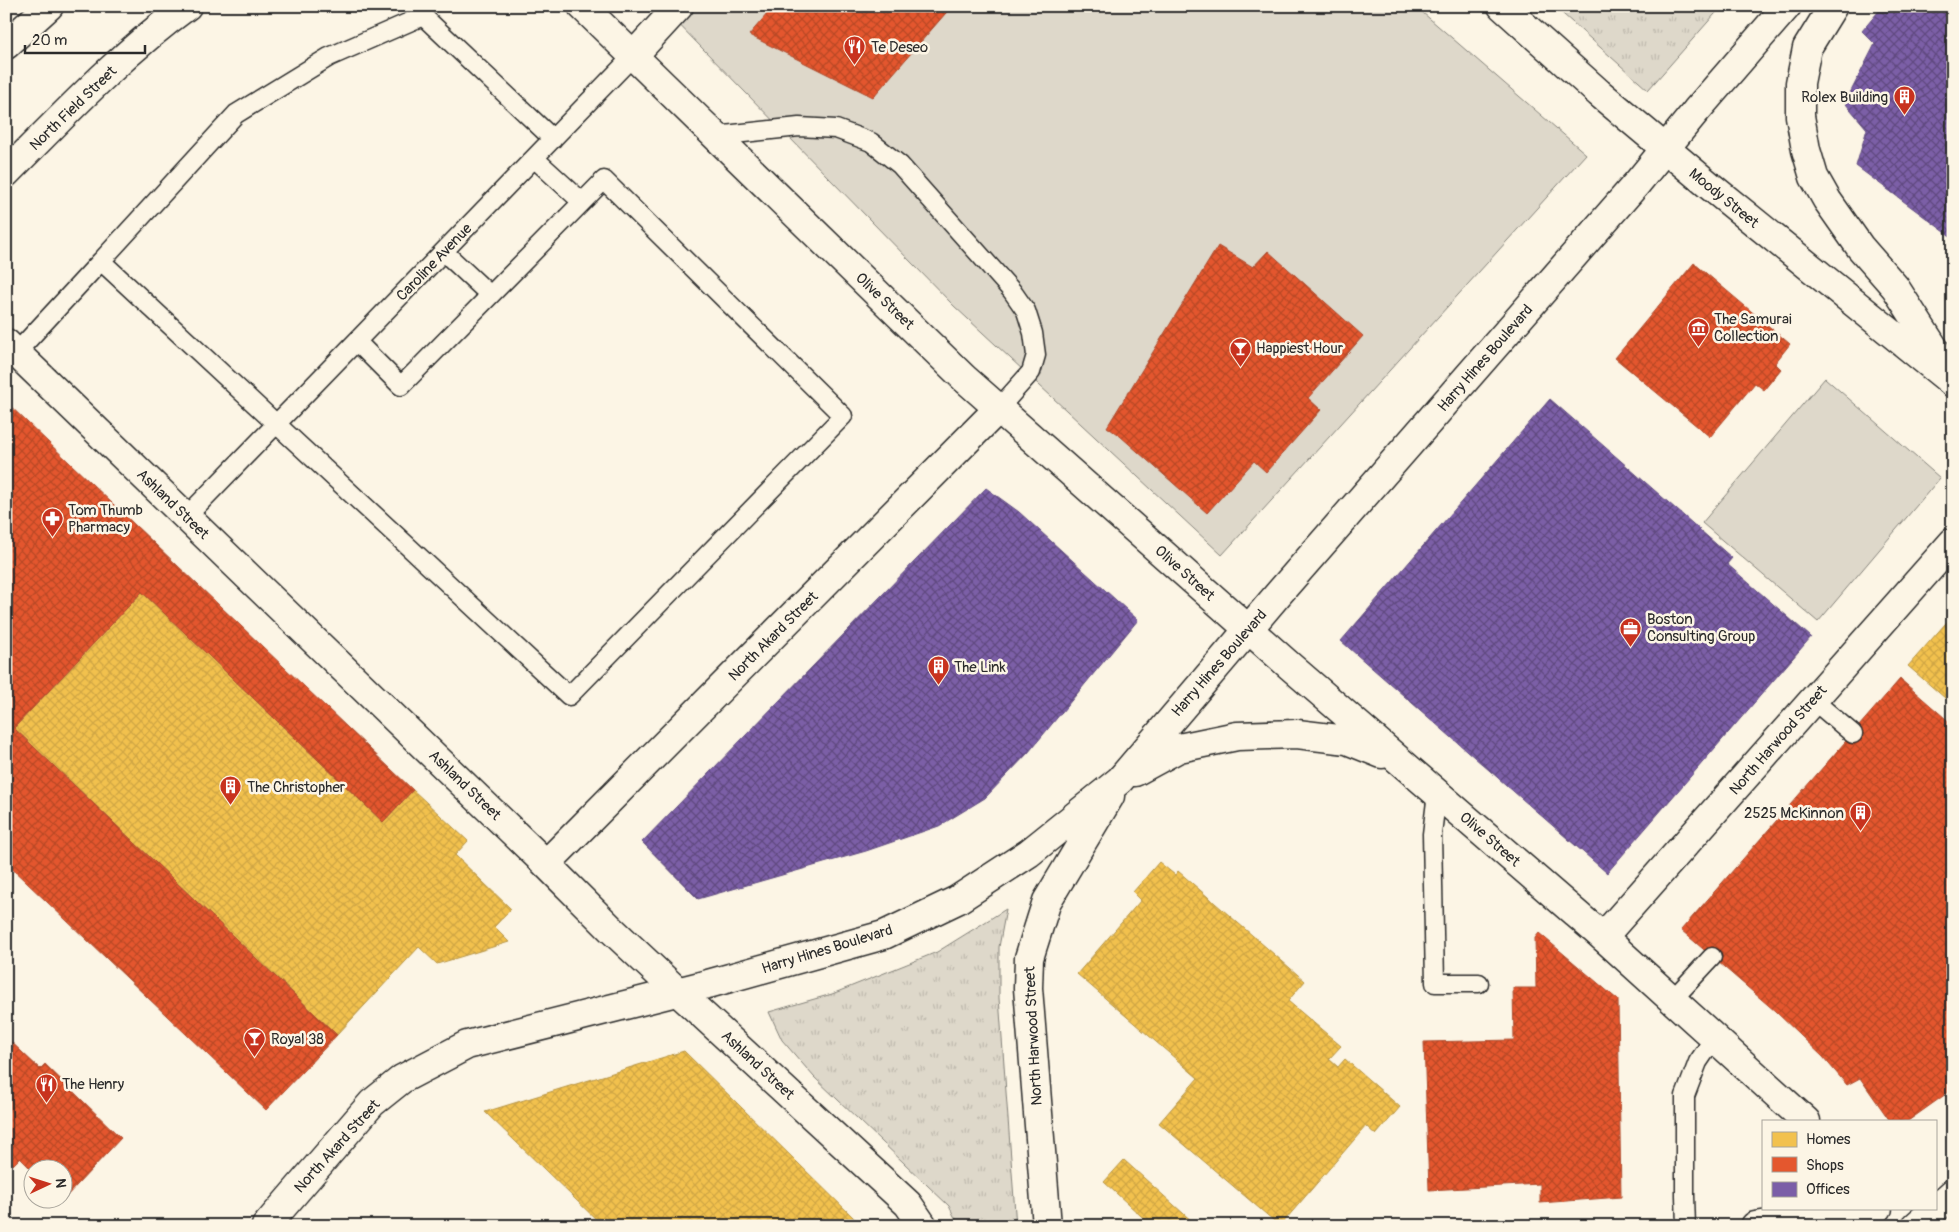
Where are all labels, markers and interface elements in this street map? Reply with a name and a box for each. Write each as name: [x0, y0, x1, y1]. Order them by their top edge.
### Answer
scale bar: [25, 22, 145, 54]
text: 20 m: [32, 31, 67, 50]
restaurant icon: Te Deseo: [843, 35, 867, 66]
place label: Te Deseo: [871, 38, 928, 57]
street label: North Field Street: [26, 61, 122, 155]
building icon: Rolex Building: [1892, 85, 1916, 116]
place label: Rolex Building: [1801, 88, 1888, 107]
street label: Moody Street: [1685, 164, 1763, 233]
street label: Caroline Avenue: [393, 219, 477, 305]
street label: Olive Street: [851, 269, 919, 335]
street label: Harry Hines Boulevard: [1434, 301, 1537, 416]
place label: The Samurai Collection: [1714, 310, 1792, 346]
museum icon: The Samurai Collection: [1686, 316, 1710, 347]
bar icon: Happiest Hour: [1228, 336, 1252, 367]
place label: Happiest Hour: [1256, 339, 1344, 358]
street label: Ashland Street: [132, 465, 214, 544]
place label: Tom Thumb Pharmacy: [68, 501, 143, 537]
pharmacy icon: Tom Thumb Pharmacy: [40, 507, 64, 538]
street label: Olive Street: [1151, 541, 1219, 606]
street label: North Akard Street: [724, 587, 823, 685]
street label: Harry Hines Boulevard: [1168, 606, 1271, 721]
place label: Boston Consulting Group: [1647, 610, 1755, 646]
office icon: Boston Consulting Group: [1619, 616, 1643, 647]
building icon: The Link: [926, 655, 950, 686]
place label: The Link: [954, 658, 1006, 677]
street label: North Harwood Street: [1726, 681, 1832, 799]
street label: Ashland Street: [424, 746, 506, 825]
building icon: The Christopher: [219, 775, 243, 806]
place label: The Christopher: [247, 778, 346, 797]
building icon: 2525 McKinnon: [1848, 801, 1872, 832]
place label: 2525 McKinnon: [1744, 804, 1844, 823]
street label: Olive Street: [1455, 808, 1525, 872]
street label: Harry Hines Boulevard: [759, 921, 895, 978]
street label: North Harwood Street: [1020, 965, 1047, 1106]
bar icon: Royal 38: [243, 1027, 267, 1058]
street label: Ashland Street: [717, 1027, 799, 1105]
place label: Royal 38: [271, 1030, 324, 1049]
restaurant icon: The Henry: [34, 1072, 58, 1103]
place label: The Henry: [62, 1075, 125, 1094]
street label: North Akard Street: [290, 1095, 385, 1197]
legend: [1762, 1120, 1936, 1210]
text: Homes: [1806, 1130, 1851, 1149]
text: Shops: [1806, 1156, 1844, 1175]
north arrow: [22, 1160, 72, 1210]
text: N: [52, 1178, 69, 1188]
text: Offices: [1806, 1180, 1850, 1199]

